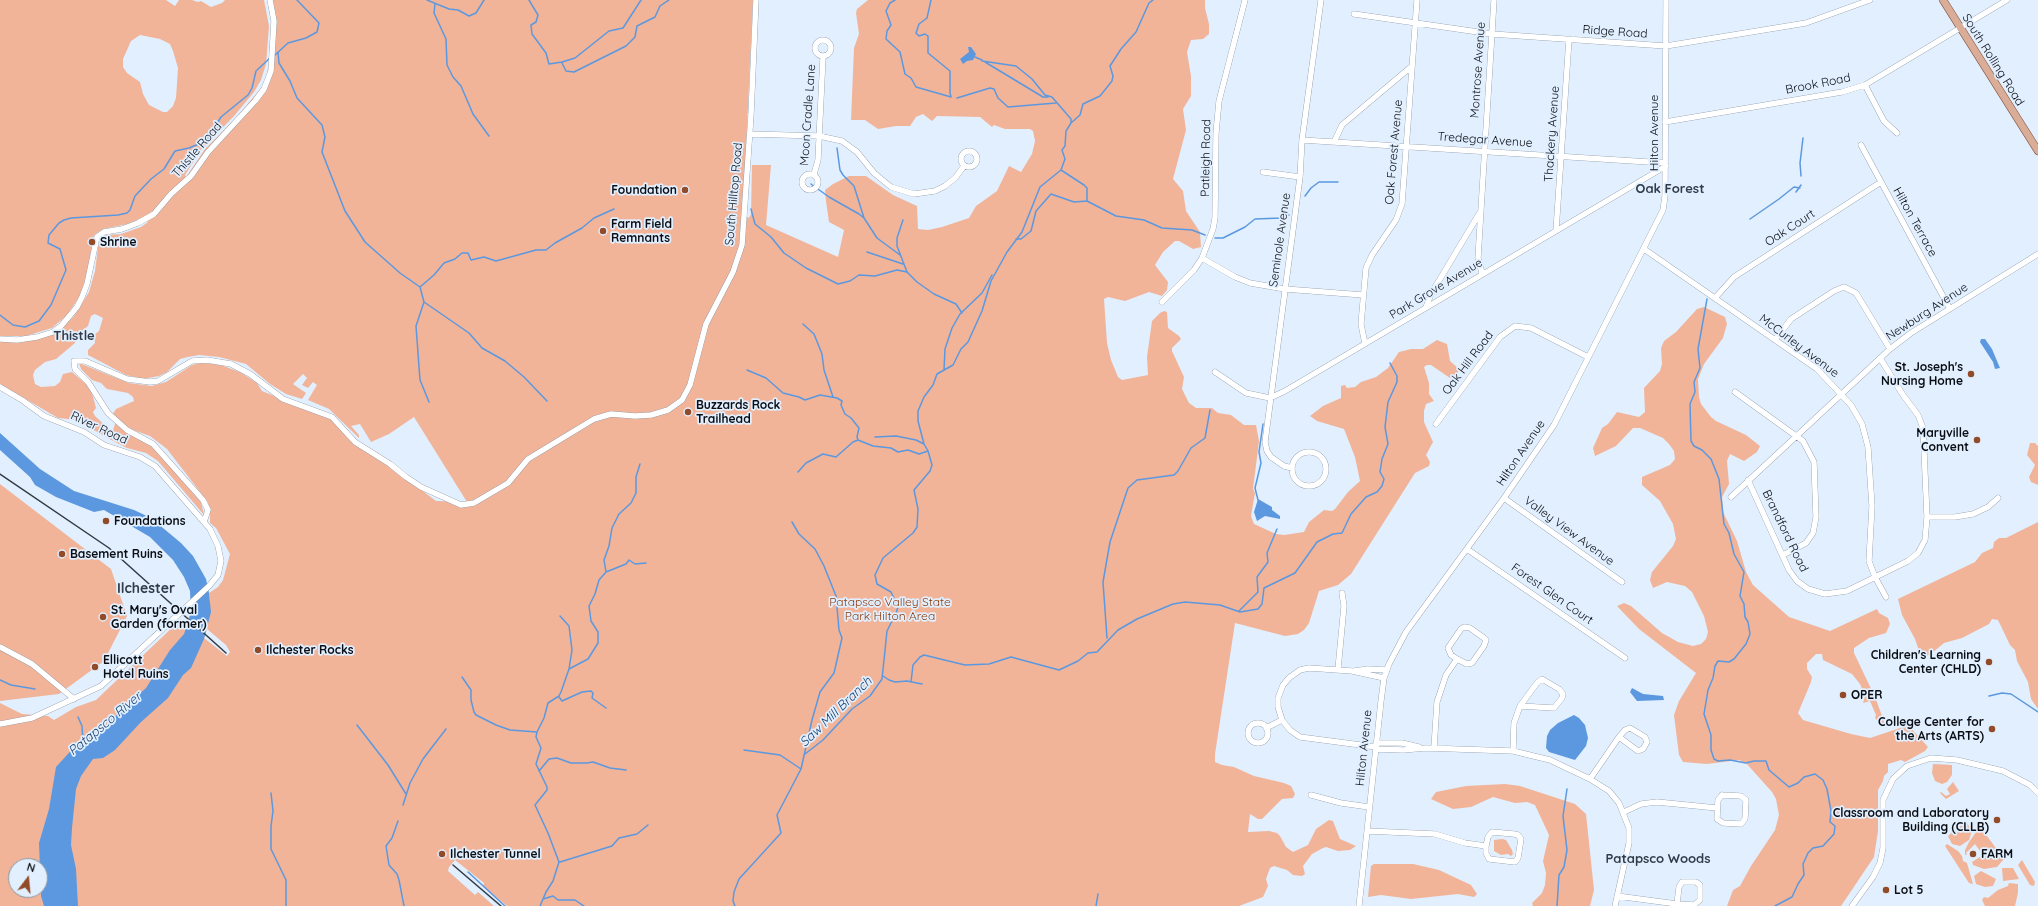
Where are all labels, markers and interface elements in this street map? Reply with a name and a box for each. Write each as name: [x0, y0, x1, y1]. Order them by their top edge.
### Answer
street label: South Rolling Road: [1959, 11, 2027, 109]
street label: Montrose Avenue: [1467, 21, 1489, 119]
street label: Ridge Road: [1582, 23, 1648, 41]
street label: Moon Cradle Lane: [797, 64, 819, 166]
street label: Brook Road: [1784, 71, 1852, 97]
street label: Thackery Avenue: [1541, 85, 1563, 183]
street label: Hilton Avenue: [1647, 95, 1661, 171]
street label: Oak Forest Avenue: [1382, 99, 1406, 205]
street label: Thistle Road: [169, 119, 225, 181]
street label: Patleigh Road: [1198, 119, 1214, 197]
street label: Tredegar Avenue: [1437, 129, 1533, 151]
street label: South Hilltop Road: [722, 142, 746, 246]
district label: Oak Forest: [1636, 181, 1704, 197]
place label: Foundation: [611, 183, 677, 197]
marker: Foundation: [680, 185, 690, 195]
street label: Hilton Terrace: [1890, 185, 1940, 259]
street label: Seminole Avenue: [1266, 192, 1294, 288]
street label: Oak Court: [1762, 207, 1818, 249]
place label: Farm Field Remnants: [611, 217, 672, 245]
marker: Farm Field Remnants: [598, 226, 608, 236]
place label: Shrine: [100, 235, 136, 249]
marker: Shrine: [87, 237, 97, 247]
street label: Park Grove Avenue: [1387, 256, 1485, 322]
street label: Newburg Avenue: [1883, 280, 1971, 344]
street label: McCurley Avenue: [1756, 311, 1842, 381]
district label: Thistle: [53, 328, 95, 344]
street label: Oak Hill Road: [1439, 328, 1497, 398]
place label: St. Joseph's Nursing Home: [1881, 360, 1963, 388]
marker: St. Joseph's Nursing Home: [1966, 369, 1976, 379]
place label: Buzzards Rock Trailhead: [696, 398, 780, 426]
marker: Buzzards Rock Trailhead: [683, 407, 693, 417]
street label: River Road: [68, 409, 130, 447]
street label: Hilton Avenue: [1494, 417, 1548, 489]
place label: Maryville Convent: [1916, 426, 1969, 454]
marker: Maryville Convent: [1972, 435, 1982, 445]
street label: Brandford Road: [1759, 488, 1811, 574]
street label: Valley View Avenue: [1521, 493, 1617, 569]
place label: Foundations: [114, 514, 185, 528]
marker: Foundations: [101, 516, 111, 526]
place label: Basement Ruins: [70, 547, 163, 561]
marker: Basement Ruins: [57, 549, 67, 559]
street label: Forest Glen Court: [1508, 560, 1596, 628]
district label: Ilchester: [117, 581, 175, 597]
park label: Patapsco Valley State Park Hilton Area: [829, 595, 951, 623]
place label: St. Mary's Oval Garden (former): [111, 603, 207, 631]
marker: St. Mary's Oval Garden (former): [98, 612, 108, 622]
place label: Ilchester Rocks: [266, 643, 354, 657]
marker: Ilchester Rocks: [253, 645, 263, 655]
place label: Children's Learning Center (CHLD): [1871, 648, 1981, 676]
place label: Ellicott Hotel Ruins: [103, 653, 169, 681]
marker: Children's Learning Center (CHLD): [1984, 657, 1994, 667]
marker: Ellicott Hotel Ruins: [90, 662, 100, 672]
water label: Saw Mill Branch: [797, 674, 875, 750]
place label: OPER: [1851, 688, 1882, 702]
water label: Patapsco River: [65, 689, 145, 759]
marker: OPER: [1838, 690, 1848, 700]
street label: Hilton Avenue: [1353, 709, 1375, 787]
place label: College Center for the Arts (ARTS): [1878, 715, 1984, 743]
marker: College Center for the Arts (ARTS): [1987, 724, 1997, 734]
place label: Classroom and Laboratory Building (CLLB): [1833, 806, 1989, 834]
marker: Classroom and Laboratory Building (CLLB): [1992, 815, 2002, 825]
place label: Ilchester Tunnel: [450, 847, 541, 861]
place label: FARM: [1981, 847, 2013, 861]
marker: Ilchester Tunnel: [437, 849, 447, 859]
marker: FARM: [1968, 849, 1978, 859]
district label: Patapsco Woods: [1605, 851, 1711, 867]
north arrow: [8, 858, 48, 898]
text: N: [25, 860, 37, 875]
place label: Lot 5: [1894, 883, 1923, 897]
marker: Lot 5: [1881, 885, 1891, 895]

